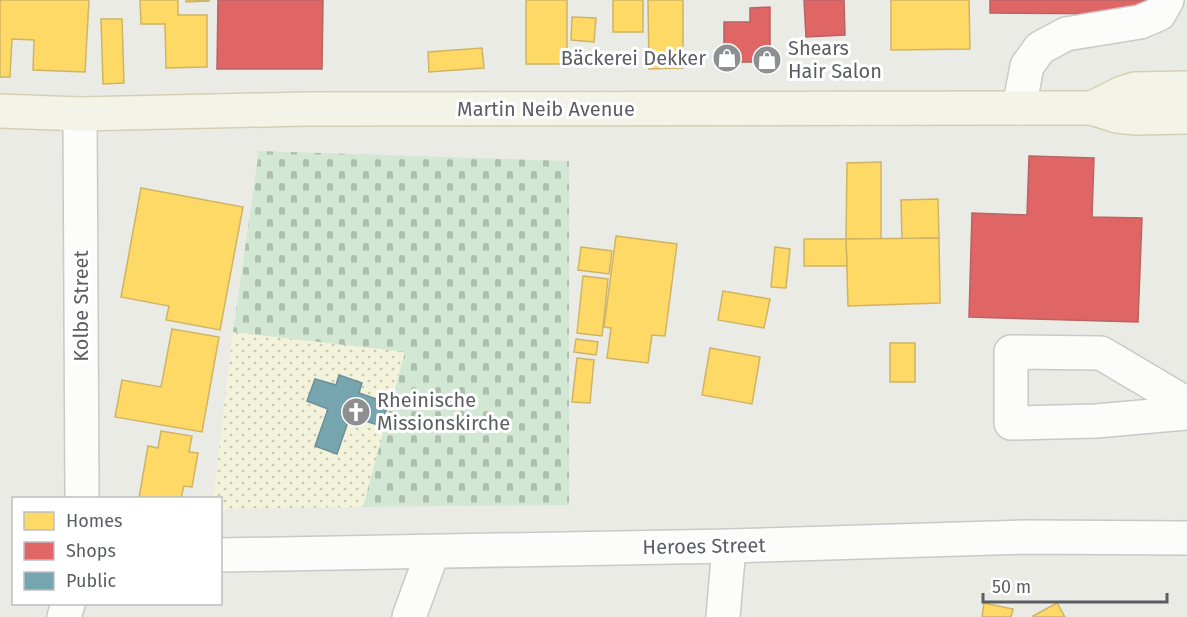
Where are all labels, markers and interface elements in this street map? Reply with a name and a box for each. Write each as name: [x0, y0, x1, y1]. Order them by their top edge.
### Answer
place label: Shears Hair Salon: [788, 36, 882, 83]
shop icon: Bäckerei Dekker: [711, 42, 743, 74]
shop icon: Shears Hair Salon: [751, 44, 783, 76]
place label: Bäckerei Dekker: [561, 46, 706, 70]
street label: Martin Neib Avenue: [457, 97, 635, 121]
street label: Kolbe Street: [69, 250, 93, 362]
place label: Rheinische Missionskirche: [377, 388, 510, 435]
church icon: Rheinische Missionskirche: [340, 396, 372, 428]
legend: [12, 497, 222, 605]
text: Homes: [66, 510, 122, 532]
street label: Heroes Street: [642, 533, 767, 559]
text: Shops: [66, 540, 116, 562]
scale bar: [983, 566, 1168, 604]
text: Public: [66, 570, 116, 592]
text: 50 m: [992, 576, 1031, 598]

